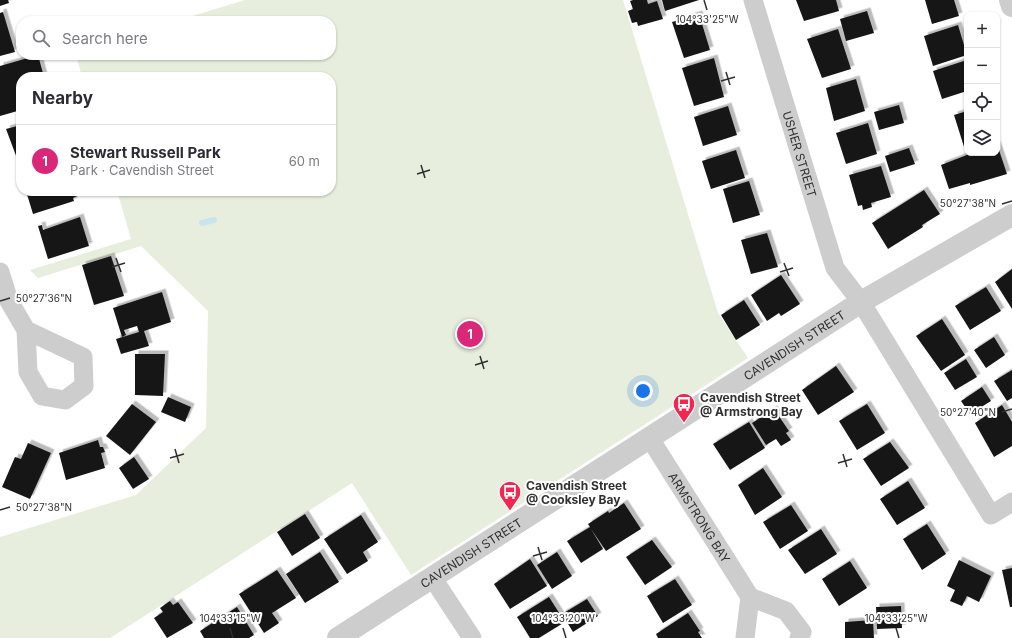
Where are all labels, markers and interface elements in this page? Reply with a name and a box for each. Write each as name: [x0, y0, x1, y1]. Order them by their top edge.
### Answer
map controls: [964, 12, 1000, 156]
button: +: [964, 12, 1000, 48]
text: 104°33'25"W: [675, 13, 739, 25]
search box: [16, 16, 336, 60]
icon: search: [30, 27, 52, 49]
text: Search here: [62, 29, 148, 48]
button: −: [964, 48, 1000, 84]
button: locate: [964, 84, 1000, 120]
text: Nearby: [32, 88, 93, 108]
street label: USHER STREET: [780, 109, 820, 199]
button: layers: [964, 120, 1000, 156]
text: Stewart Russell Park: [70, 143, 221, 162]
text: 1: [42, 153, 48, 169]
text: 60 m: [289, 153, 320, 169]
text: Park · Cavendish Street: [70, 162, 214, 178]
text: 50°27'38"N: [940, 197, 996, 209]
text: 50°27'36"N: [16, 292, 72, 304]
street label: CAVENDISH STREET: [740, 307, 848, 383]
pin: 1: [457, 319, 483, 349]
your location: [633, 381, 653, 401]
place label: Cavendish Street @ Armstrong Bay: [700, 390, 804, 419]
bus stop icon: Cavendish Street @ Armstrong Bay: [671, 391, 697, 424]
text: 50°27'40"N: [940, 406, 996, 418]
street label: ARMSTRONG BAY: [666, 469, 734, 565]
place label: Cavendish Street @ Cooksley Bay: [526, 478, 627, 507]
bus stop icon: Cavendish Street @ Cooksley Bay: [497, 479, 523, 512]
text: 50°27'38"N: [16, 501, 72, 513]
street label: CAVENDISH STREET: [417, 514, 525, 591]
text: 104°33'15"W: [199, 612, 261, 624]
text: 104°33'20"W: [531, 612, 595, 624]
text: 104°33'25"W: [864, 612, 928, 624]

